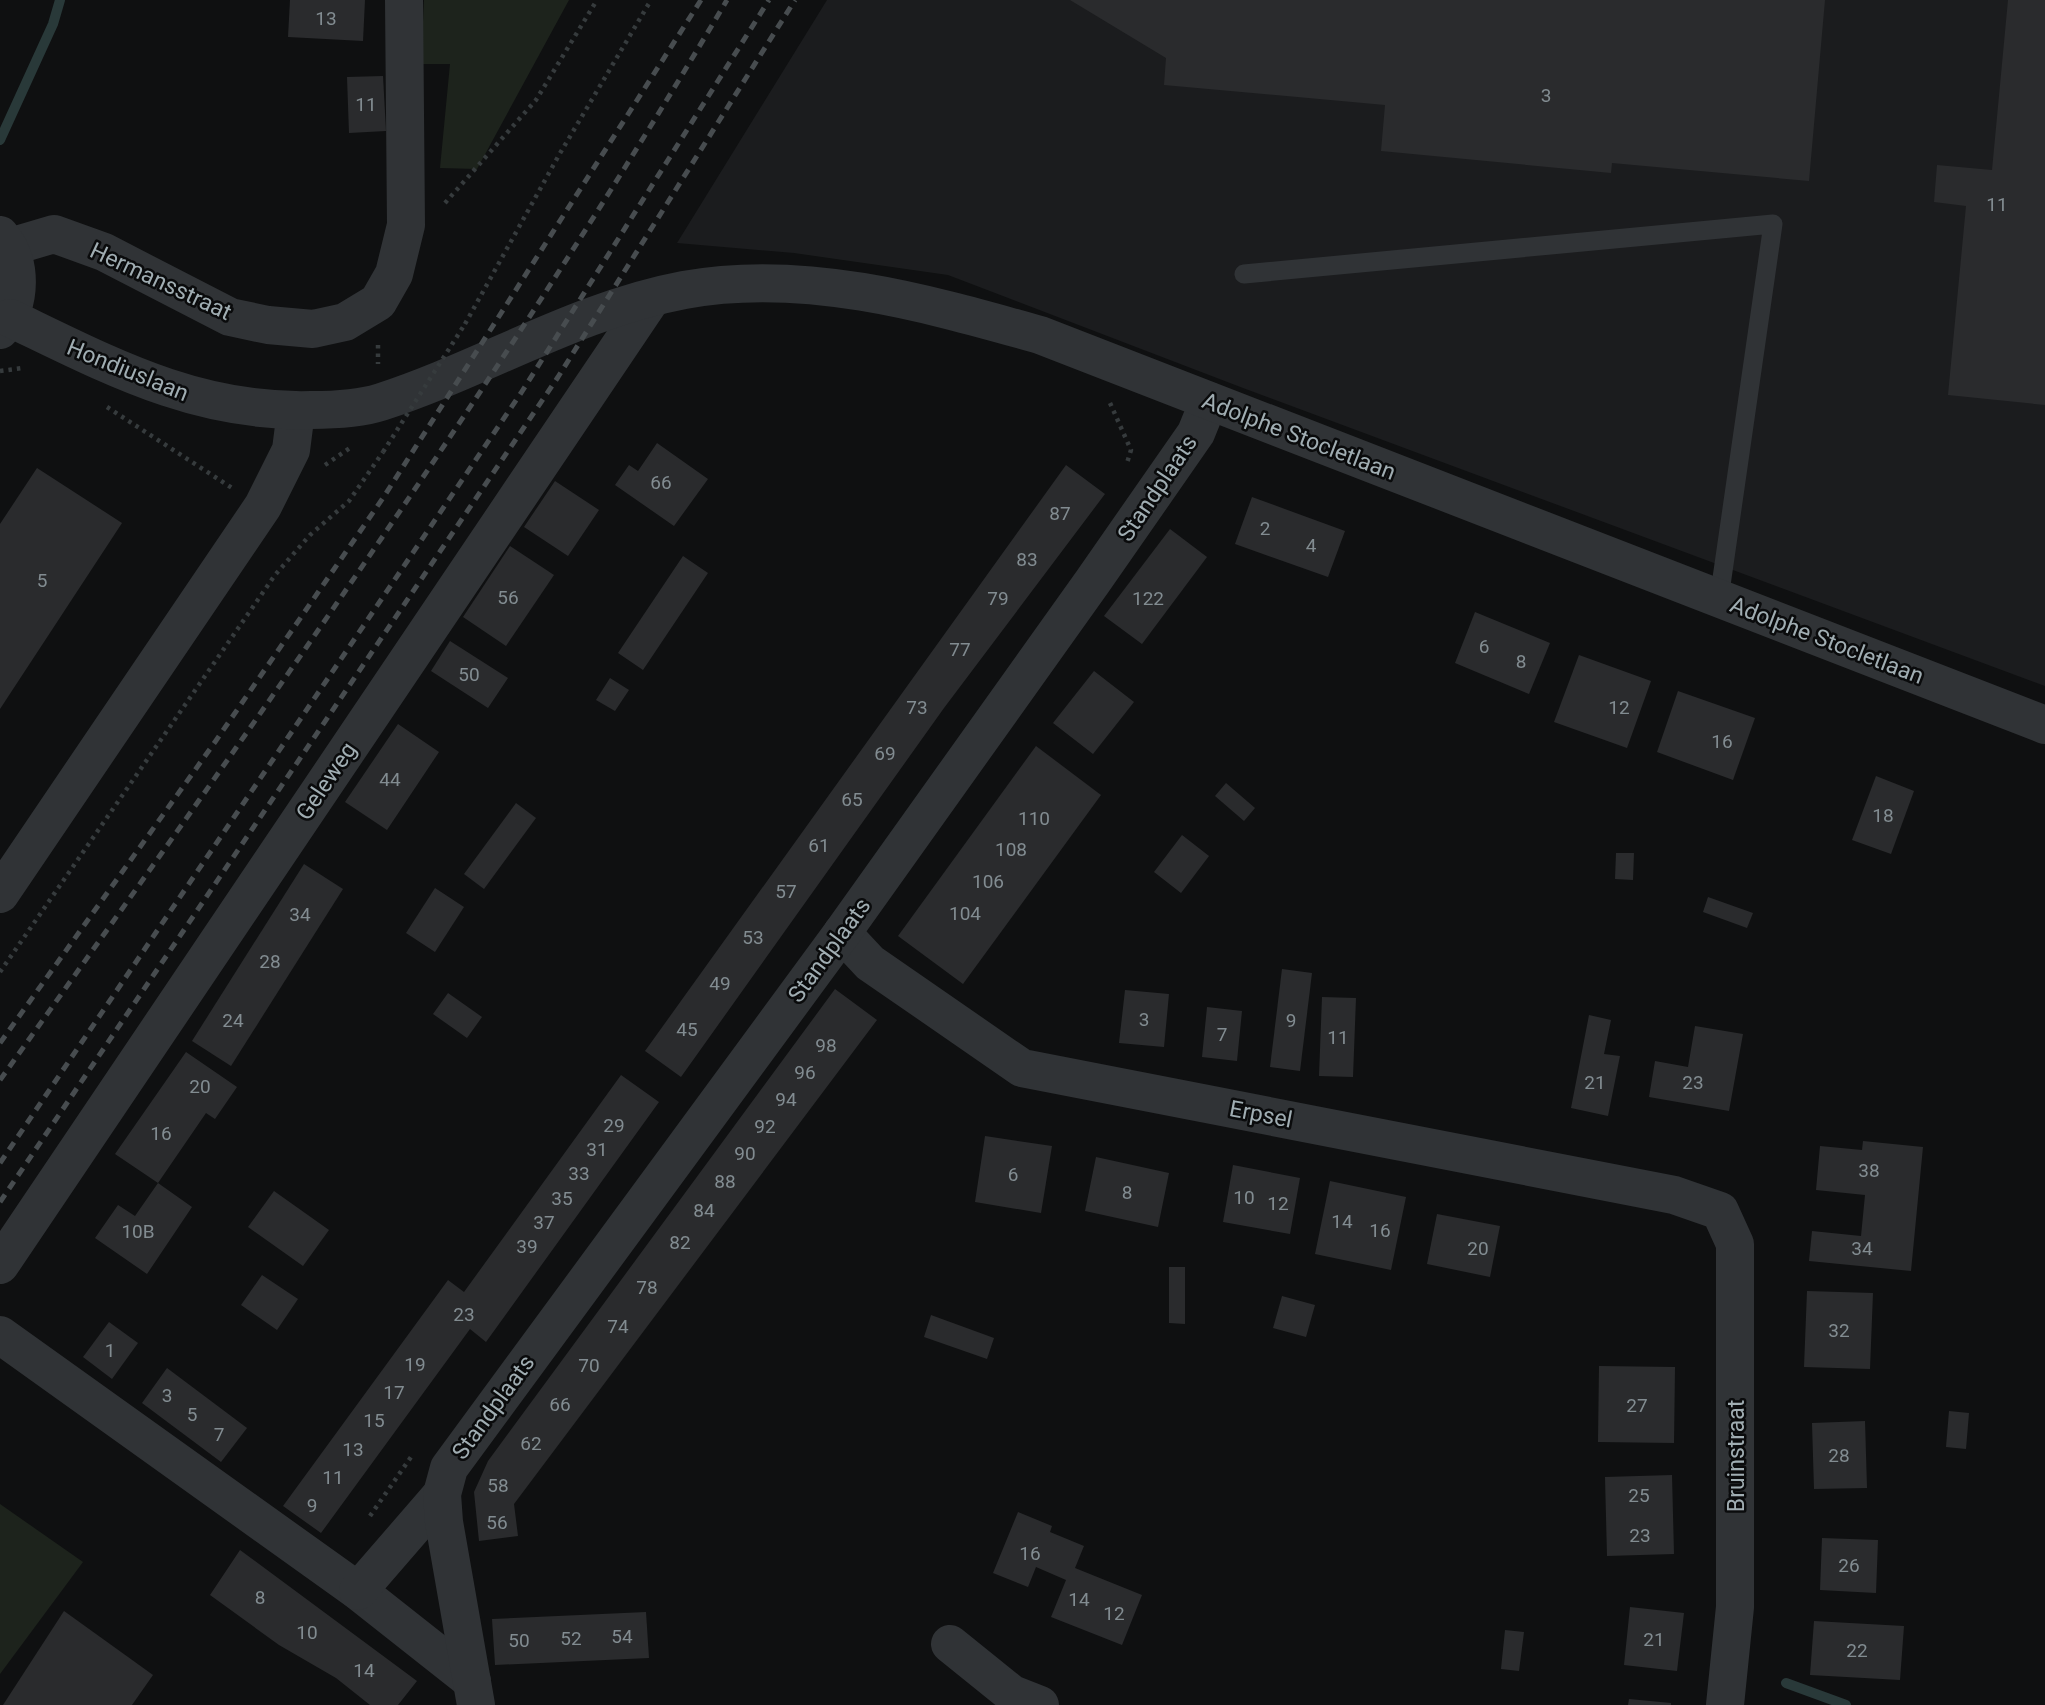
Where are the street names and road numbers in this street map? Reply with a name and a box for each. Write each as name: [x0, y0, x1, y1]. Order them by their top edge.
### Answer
street label: Hermansstraat: [86, 237, 236, 326]
street label: Hondiuslaan: [63, 334, 193, 407]
street label: Adolphe Stocletlaan: [1198, 387, 1399, 486]
street label: Standplaats: [1112, 430, 1203, 547]
street label: Adolphe Stocletlaan: [1726, 591, 1927, 690]
street label: Geleweg: [291, 737, 362, 825]
street label: Standplaats: [783, 893, 876, 1008]
street label: Erpsel: [1227, 1095, 1295, 1134]
street label: Standplaats: [447, 1350, 540, 1465]
street label: Bruinstraat: [1723, 1400, 1750, 1512]

